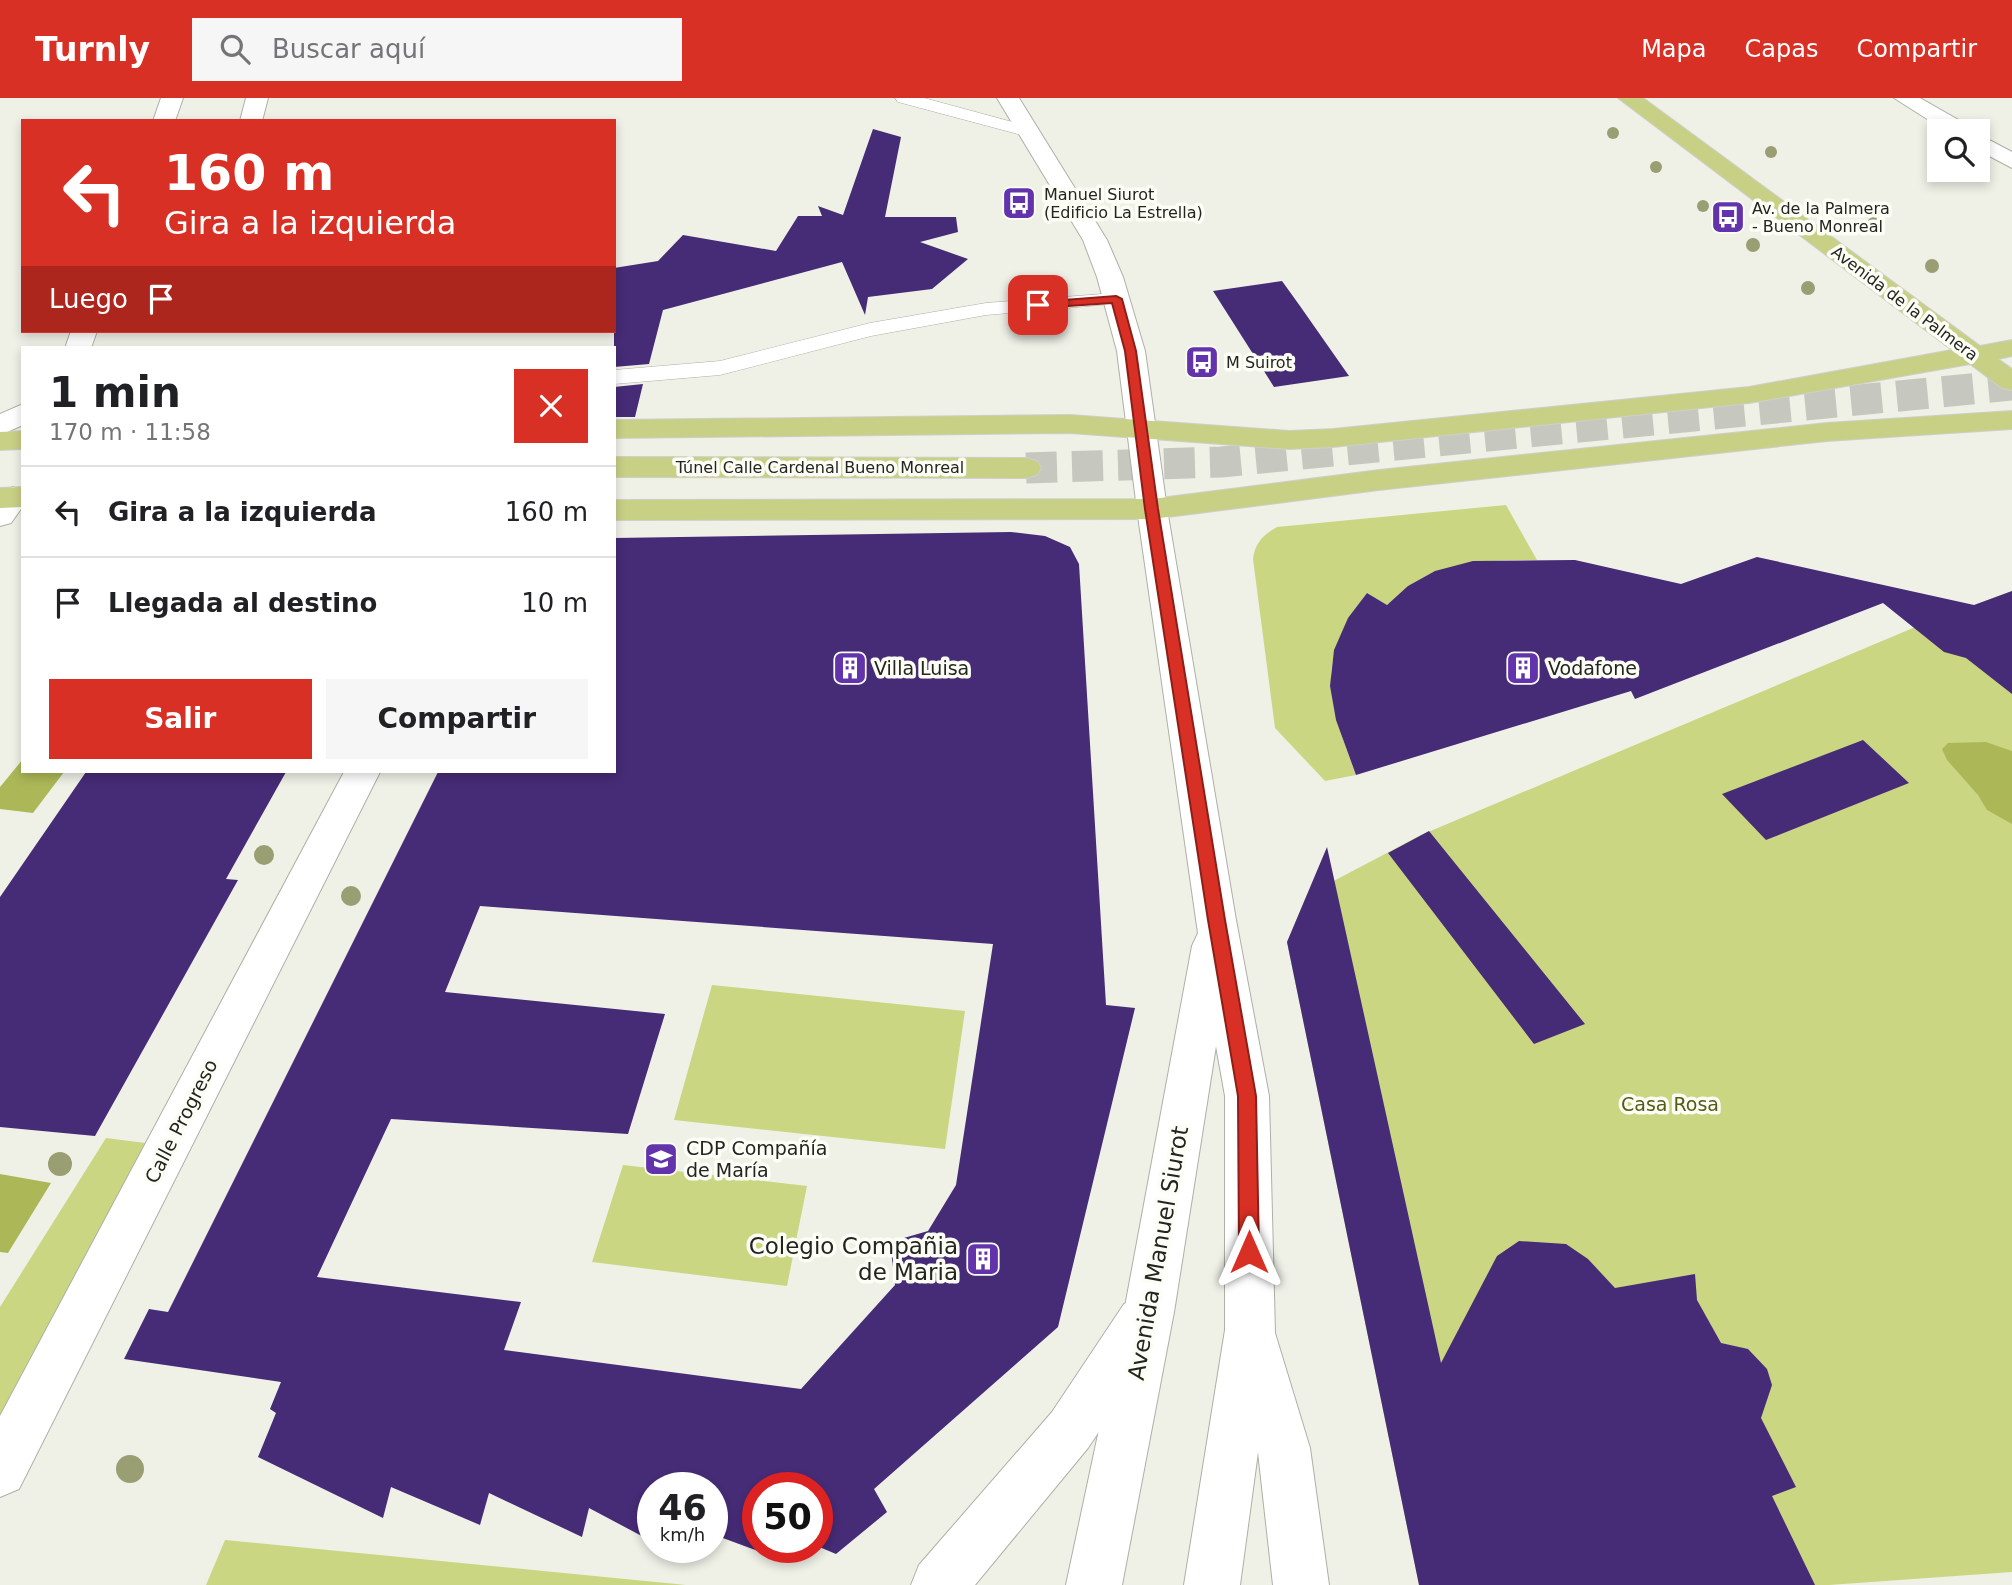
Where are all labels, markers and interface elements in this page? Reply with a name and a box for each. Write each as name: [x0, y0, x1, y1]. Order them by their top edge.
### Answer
search box: [192, 18, 682, 81]
text: Turnly: [35, 30, 150, 69]
icon: search: [216, 30, 254, 68]
text: Buscar aquí: [272, 34, 425, 64]
text: Mapa: [1641, 35, 1707, 63]
text: Capas: [1745, 35, 1818, 63]
text: Compartir: [1856, 35, 1977, 63]
map controls: [1927, 119, 1990, 182]
button: search: [1927, 119, 1990, 182]
text: 160 m: [164, 145, 334, 202]
icon: left: [49, 147, 140, 238]
bus stop icon: Manuel Siurot (Edificio La Estrella): [1000, 184, 1038, 222]
place label: Manuel Siurot (Edificio La Estrella): [1044, 185, 1203, 222]
bus stop icon: Av. de la Palmera - Bueno Monreal: [1709, 198, 1747, 236]
place label: Av. de la Palmera - Bueno Monreal: [1752, 199, 1890, 236]
text: Gira a la izquierda: [164, 204, 456, 242]
street label: Avenida de la Palmera: [1828, 242, 1982, 365]
pin: [1008, 275, 1068, 335]
icon: arrive: [142, 280, 180, 318]
text: Luego: [49, 284, 128, 314]
icon: arrive: [1019, 286, 1057, 324]
bus stop icon: M Suirot: [1183, 343, 1221, 381]
place label: M Suirot: [1226, 353, 1292, 372]
text: 1 min: [49, 368, 181, 417]
button: close: [514, 369, 588, 443]
text: 170 m · 11:58: [49, 419, 211, 445]
street label: Túnel Calle Cardenal Bueno Monreal: [675, 458, 964, 477]
icon: left: [49, 493, 87, 531]
text: Gira a la izquierda: [108, 497, 376, 527]
text: 160 m: [505, 497, 588, 527]
icon: arrive: [49, 584, 87, 622]
text: Llegada al destino: [108, 588, 377, 618]
text: 10 m: [521, 588, 588, 618]
building icon: Villa Luisa: [831, 649, 869, 687]
building icon: Vodafone: [1504, 649, 1542, 687]
place label: Villa Luisa: [874, 657, 969, 679]
place label: Vodafone: [1548, 657, 1637, 679]
button: Salir: [49, 679, 312, 759]
button: Compartir: [326, 679, 588, 759]
street label: Calle Progreso: [140, 1055, 222, 1187]
park label: Casa Rosa: [1621, 1093, 1719, 1115]
street label: Avenida Manuel Siurot: [1123, 1124, 1193, 1382]
place label: CDP Compañía de María: [686, 1137, 827, 1181]
school or university icon: CDP Compañía de María: [642, 1140, 680, 1178]
position arrow: [1212, 1215, 1286, 1289]
place label: Colegio Compañia de Maria: [749, 1233, 958, 1285]
building icon: Colegio Compañia de Maria: [964, 1240, 1002, 1278]
speed limit sign: 50: [742, 1472, 833, 1563]
text: 46: [658, 1488, 707, 1528]
text: km/h: [660, 1524, 705, 1545]

